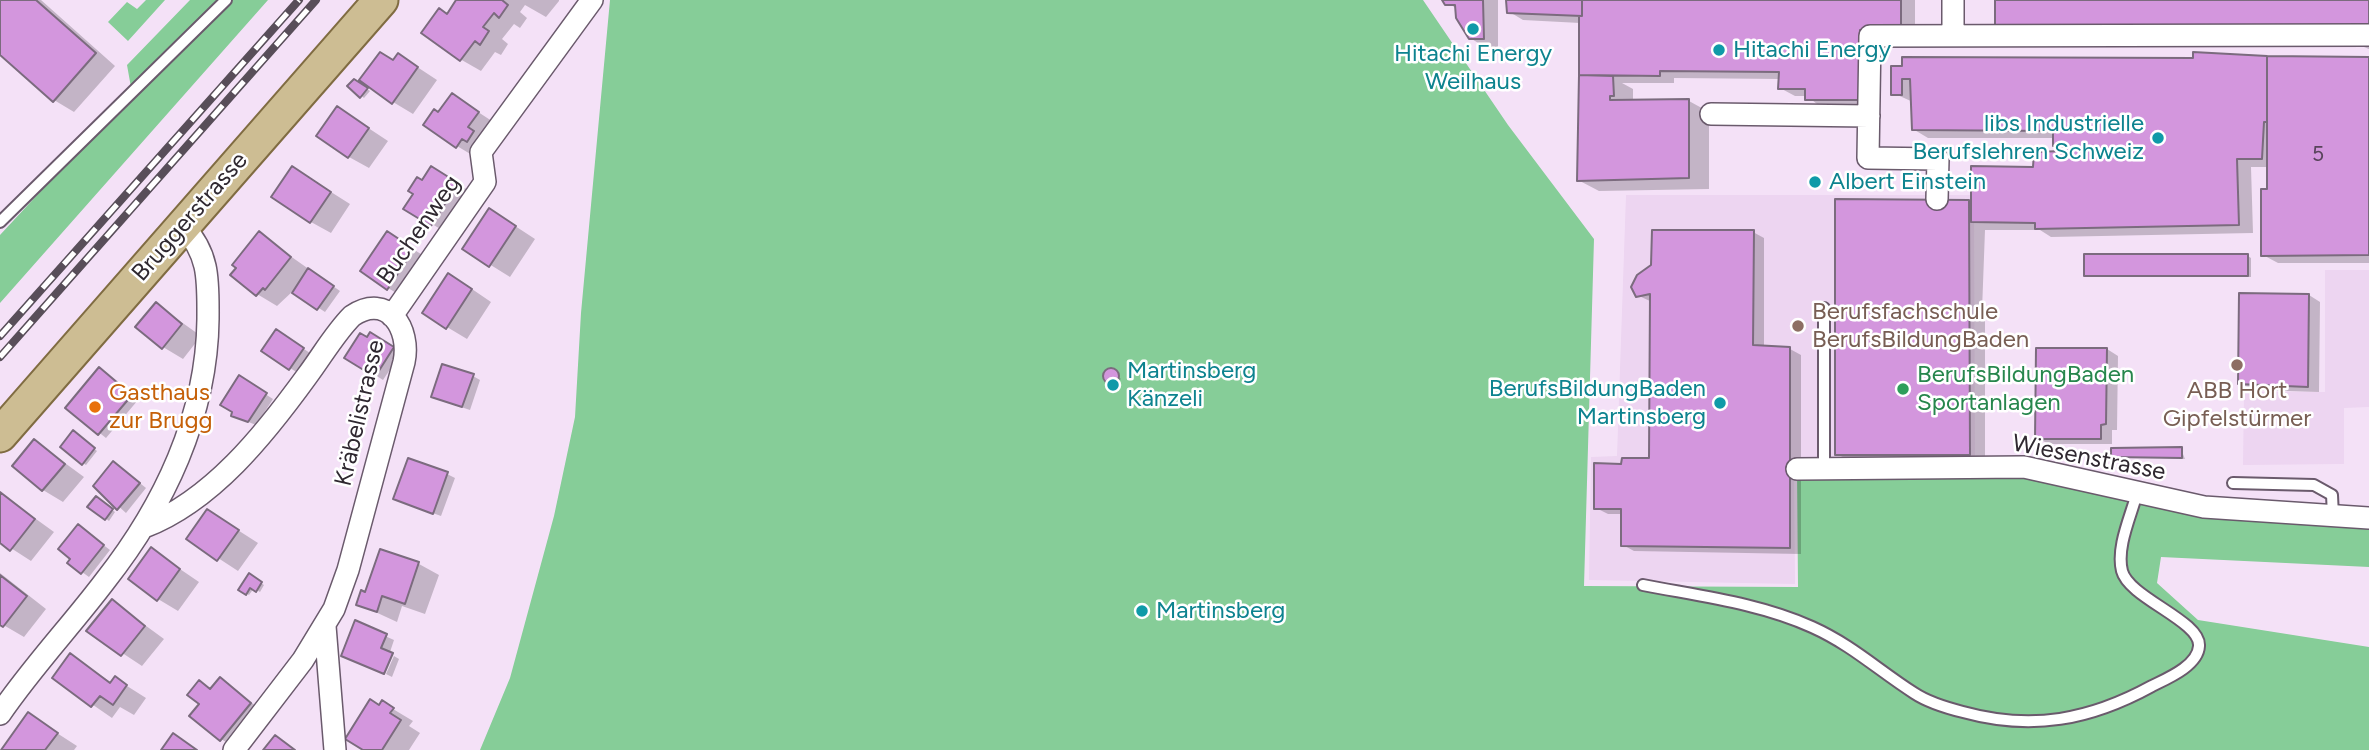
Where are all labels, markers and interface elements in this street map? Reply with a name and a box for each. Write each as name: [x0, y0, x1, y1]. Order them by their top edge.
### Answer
marker: Hitachi Energy Weilhaus: [1465, 21, 1481, 37]
place label: Hitachi Energy: [1733, 36, 1891, 64]
place label: Hitachi Energy Weilhaus: [1394, 40, 1552, 96]
marker: Hitachi Energy: [1711, 42, 1727, 58]
place label: libs Industrielle Berufslehren Schweiz: [1912, 110, 2144, 166]
marker: libs Industrielle Berufslehren Schweiz: [2150, 130, 2166, 146]
house number: 5: [2312, 142, 2324, 168]
street label: Bruggerstrasse: [126, 147, 254, 287]
place label: Albert Einstein: [1829, 168, 1986, 196]
street label: Buchenweg: [371, 170, 467, 290]
marker: Albert Einstein: [1807, 174, 1823, 190]
place label: Berufsfachschule BerufsBildungBaden: [1812, 298, 2029, 354]
marker: Berufsfachschule BerufsBildungBaden: [1790, 318, 1806, 334]
street label: Kräbelistrasse: [329, 337, 391, 489]
place label: Martinsberg Känzeli: [1127, 357, 1256, 413]
marker: ABB Hort Gipfelstürmer: [2229, 357, 2245, 373]
place label: BerufsBildungBaden Sportanlagen: [1917, 361, 2134, 417]
place label: BerufsBildungBaden Martinsberg: [1489, 375, 1706, 431]
marker: Martinsberg Känzeli: [1105, 377, 1121, 393]
place label: ABB Hort Gipfelstürmer: [2163, 377, 2311, 433]
place label: Gasthaus zur Brugg: [109, 379, 213, 435]
marker: BerufsBildungBaden Sportanlagen: [1895, 381, 1911, 397]
marker: BerufsBildungBaden Martinsberg: [1712, 395, 1728, 411]
marker: Gasthaus zur Brugg: [87, 399, 103, 415]
street label: Wiesenstrasse: [2010, 429, 2168, 487]
place label: Martinsberg: [1156, 597, 1285, 625]
marker: Martinsberg: [1134, 603, 1150, 619]

